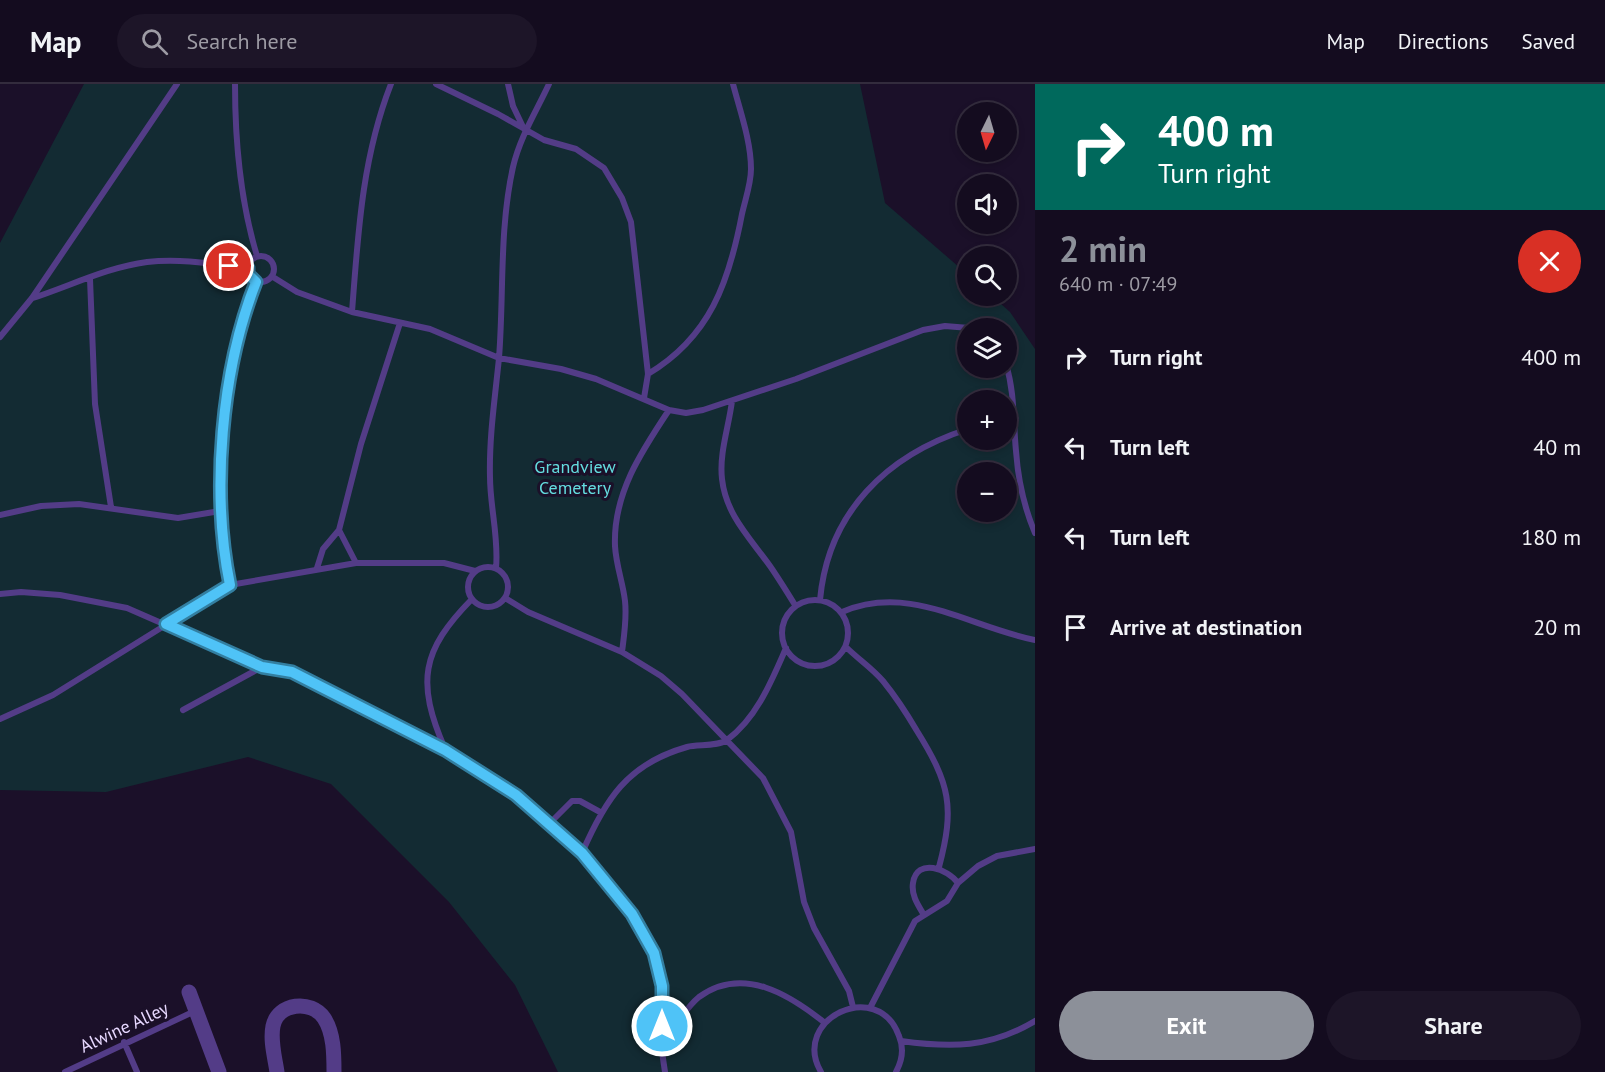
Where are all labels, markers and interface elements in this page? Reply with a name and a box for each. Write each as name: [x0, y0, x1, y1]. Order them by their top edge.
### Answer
search box: [117, 14, 537, 68]
text: Map: [30, 23, 81, 60]
icon: search: [138, 25, 171, 58]
text: Search here: [186, 27, 297, 55]
text: Map: [1326, 28, 1365, 55]
text: Directions: [1398, 28, 1489, 55]
text: Saved: [1522, 28, 1575, 55]
north arrow: [957, 102, 1017, 162]
map controls: [957, 102, 1017, 522]
text: 400 m: [1158, 103, 1274, 158]
icon: right: [1059, 108, 1137, 186]
text: Turn right: [1158, 156, 1271, 190]
button: sound: [957, 174, 1017, 234]
text: 2 min: [1059, 225, 1147, 272]
button: close: [1518, 230, 1581, 293]
pin: [203, 240, 254, 291]
button: search: [957, 246, 1017, 306]
icon: arrive: [212, 249, 245, 282]
text: 640 m · 07:49: [1059, 271, 1177, 297]
button: layers: [957, 318, 1017, 378]
icon: right: [1059, 341, 1092, 374]
text: Turn right: [1110, 343, 1202, 371]
text: 400 m: [1521, 343, 1581, 371]
button: +: [957, 390, 1017, 450]
icon: left: [1059, 431, 1092, 464]
text: Turn left: [1110, 433, 1190, 461]
text: 40 m: [1533, 433, 1581, 461]
park label: Grandview Cemetery: [534, 455, 616, 499]
button: −: [957, 462, 1017, 522]
icon: left: [1059, 521, 1092, 554]
text: Turn left: [1110, 523, 1190, 551]
text: 180 m: [1521, 523, 1581, 551]
icon: arrive: [1059, 611, 1092, 644]
text: Arrive at destination: [1110, 613, 1302, 641]
text: 20 m: [1533, 613, 1581, 641]
button: Exit: [1059, 991, 1314, 1060]
button: Share: [1326, 991, 1581, 1060]
position arrow: [630, 994, 694, 1058]
street label: Alwine Alley: [76, 996, 173, 1058]

